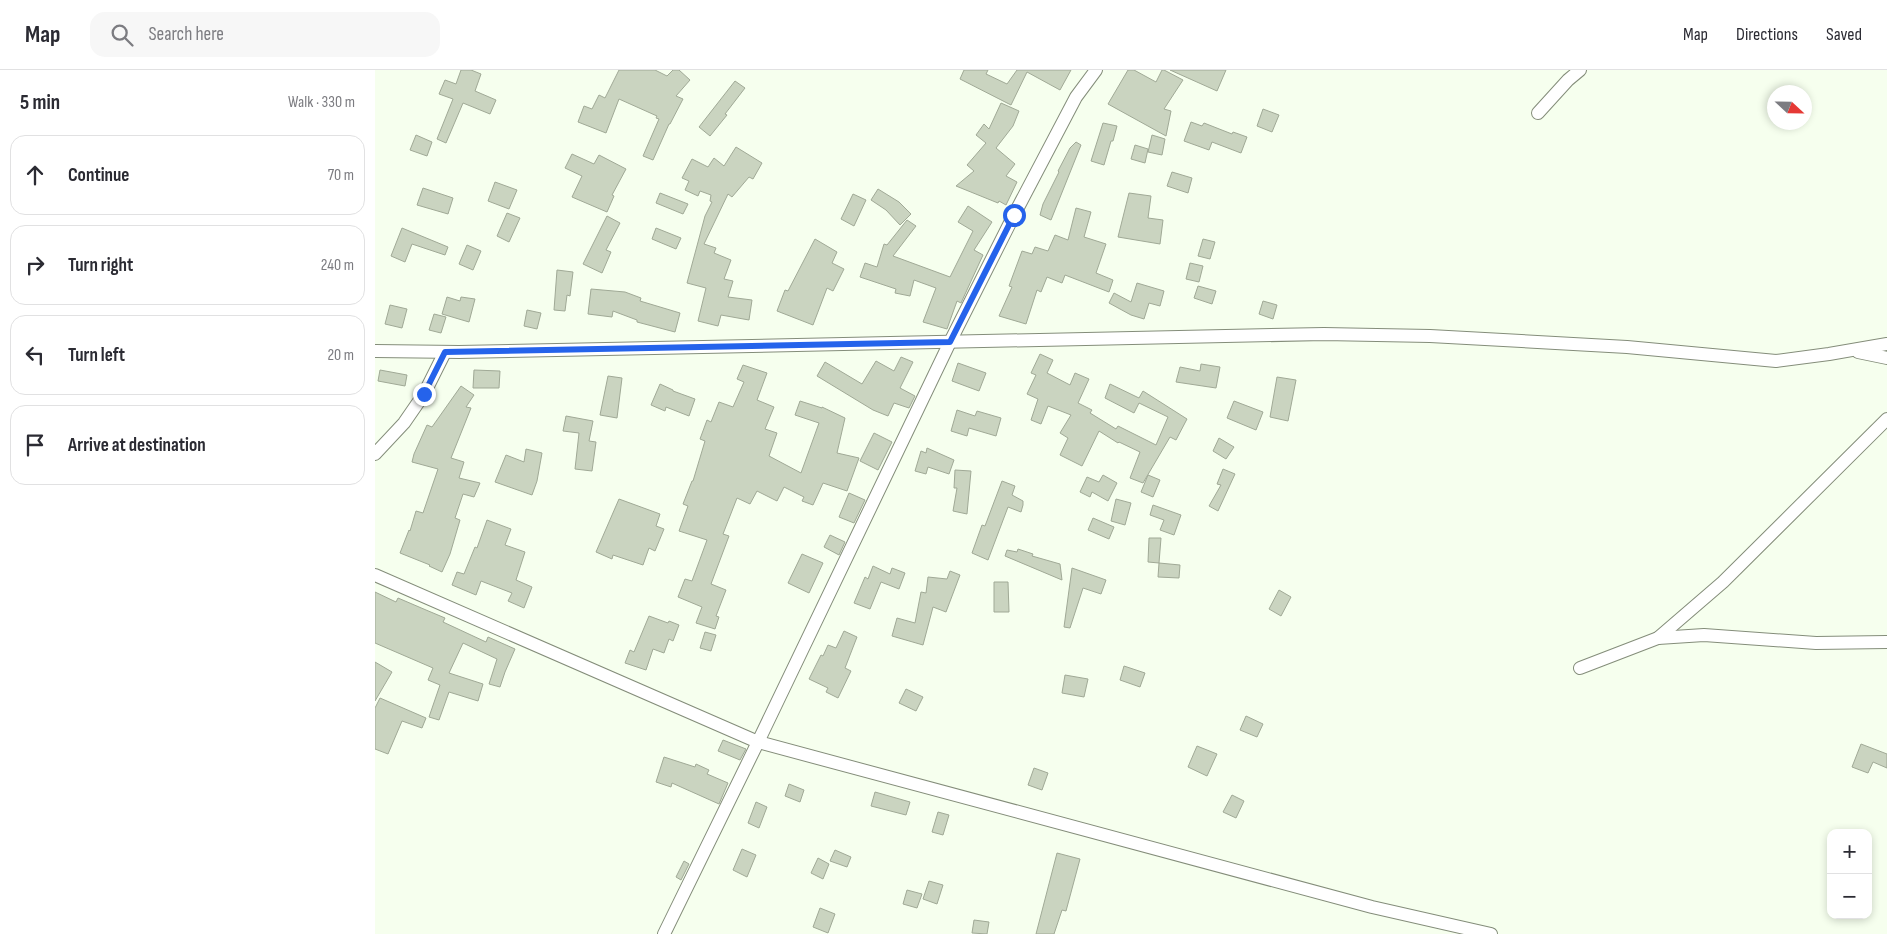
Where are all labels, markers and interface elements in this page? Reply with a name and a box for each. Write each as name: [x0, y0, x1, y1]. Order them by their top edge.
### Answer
search box: [90, 12, 440, 57]
text: Map: [25, 20, 60, 49]
icon: search: [108, 21, 136, 49]
text: Search here: [148, 23, 224, 46]
text: Map: [1683, 24, 1708, 45]
text: Directions: [1736, 24, 1798, 45]
text: Saved: [1826, 24, 1862, 45]
north arrow: [1767, 85, 1812, 130]
text: 5 min: [20, 90, 60, 115]
text: Walk · 330 m: [288, 93, 355, 112]
icon: ahead: [21, 161, 49, 189]
text: Continue: [68, 164, 129, 187]
text: 70 m: [328, 166, 354, 185]
route start: [1003, 204, 1026, 227]
icon: right: [21, 251, 49, 279]
text: Turn right: [68, 254, 133, 277]
text: 240 m: [321, 256, 354, 275]
icon: left: [21, 341, 49, 369]
text: Turn left: [68, 344, 125, 367]
text: 20 m: [327, 346, 354, 365]
route end: [413, 383, 436, 406]
icon: arrive: [21, 431, 49, 459]
text: Arrive at destination: [68, 434, 206, 457]
map controls: [1827, 829, 1872, 919]
button: +: [1827, 829, 1872, 874]
button: −: [1827, 874, 1872, 919]

